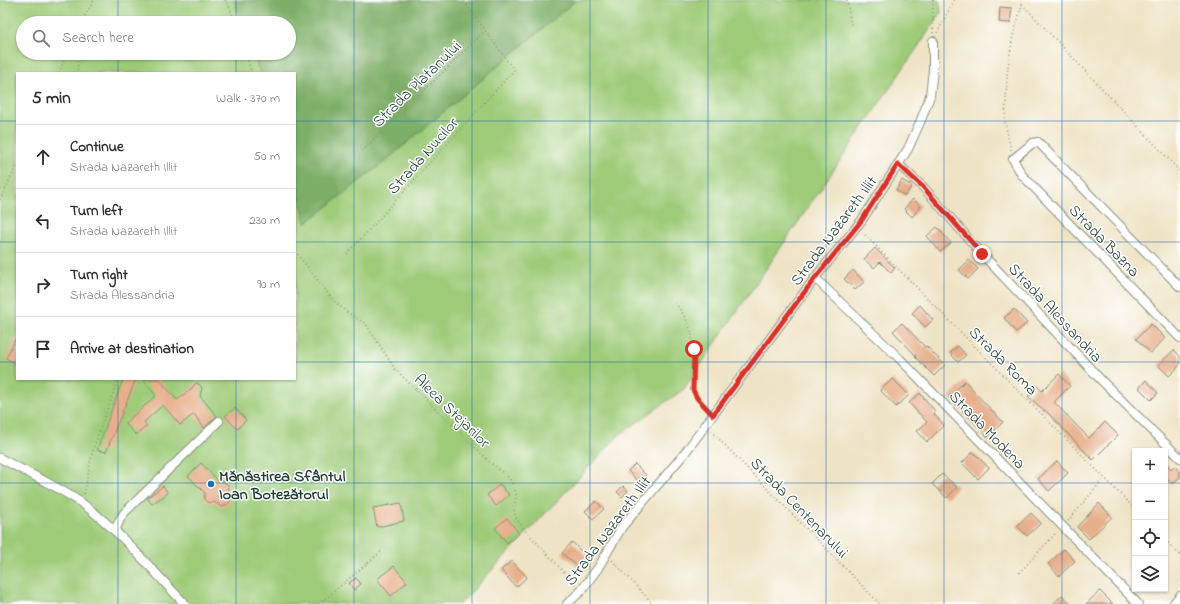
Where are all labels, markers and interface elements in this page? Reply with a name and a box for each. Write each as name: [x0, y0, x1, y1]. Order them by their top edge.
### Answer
search box: [16, 16, 296, 60]
icon: search: [30, 27, 52, 49]
text: Search here: [62, 27, 134, 49]
street label: Strada Platanului: [367, 35, 468, 133]
text: 5 min: [32, 86, 71, 111]
text: Walk · 370 m: [216, 89, 280, 108]
street label: Strada Nucilor: [382, 112, 465, 200]
text: Continue: [70, 136, 124, 158]
icon: ahead: [32, 146, 54, 168]
text: 50 m: [254, 147, 280, 166]
text: Strada Nazareth Illit: [70, 158, 177, 177]
street label: Strada Nazareth Illit: [785, 171, 884, 291]
street label: Strada Bazna: [1062, 199, 1145, 283]
text: Turn left: [70, 200, 123, 222]
icon: left: [32, 210, 54, 232]
text: 230 m: [249, 211, 280, 230]
text: Strada Nazareth Illit: [70, 222, 177, 241]
route end: [973, 245, 991, 263]
street label: Strada Alessandria: [1002, 258, 1107, 369]
text: Turn right: [70, 264, 128, 286]
icon: right: [32, 274, 54, 296]
text: 90 m: [257, 275, 280, 294]
text: Strada Alessandria: [70, 286, 175, 305]
street label: Strada Roma: [963, 321, 1043, 401]
icon: arrive: [32, 338, 54, 360]
text: Arrive at destination: [70, 338, 194, 360]
route start: [685, 340, 703, 358]
street label: Aleea Stejarilor: [408, 369, 495, 454]
street label: Strada Modena: [943, 386, 1030, 475]
map controls: [1132, 448, 1168, 592]
button: +: [1132, 448, 1168, 484]
street label: Strada Centenarului: [744, 452, 853, 564]
place label: Mănăstirea Sfântul Ioan Botezătorul: [219, 465, 346, 507]
street label: Strada Nazareth Illit: [559, 471, 658, 591]
marker: Mănăstirea Sfântul Ioan Botezătorul: [206, 479, 216, 489]
button: −: [1132, 484, 1168, 520]
button: locate: [1132, 520, 1168, 556]
button: layers: [1132, 556, 1168, 592]

